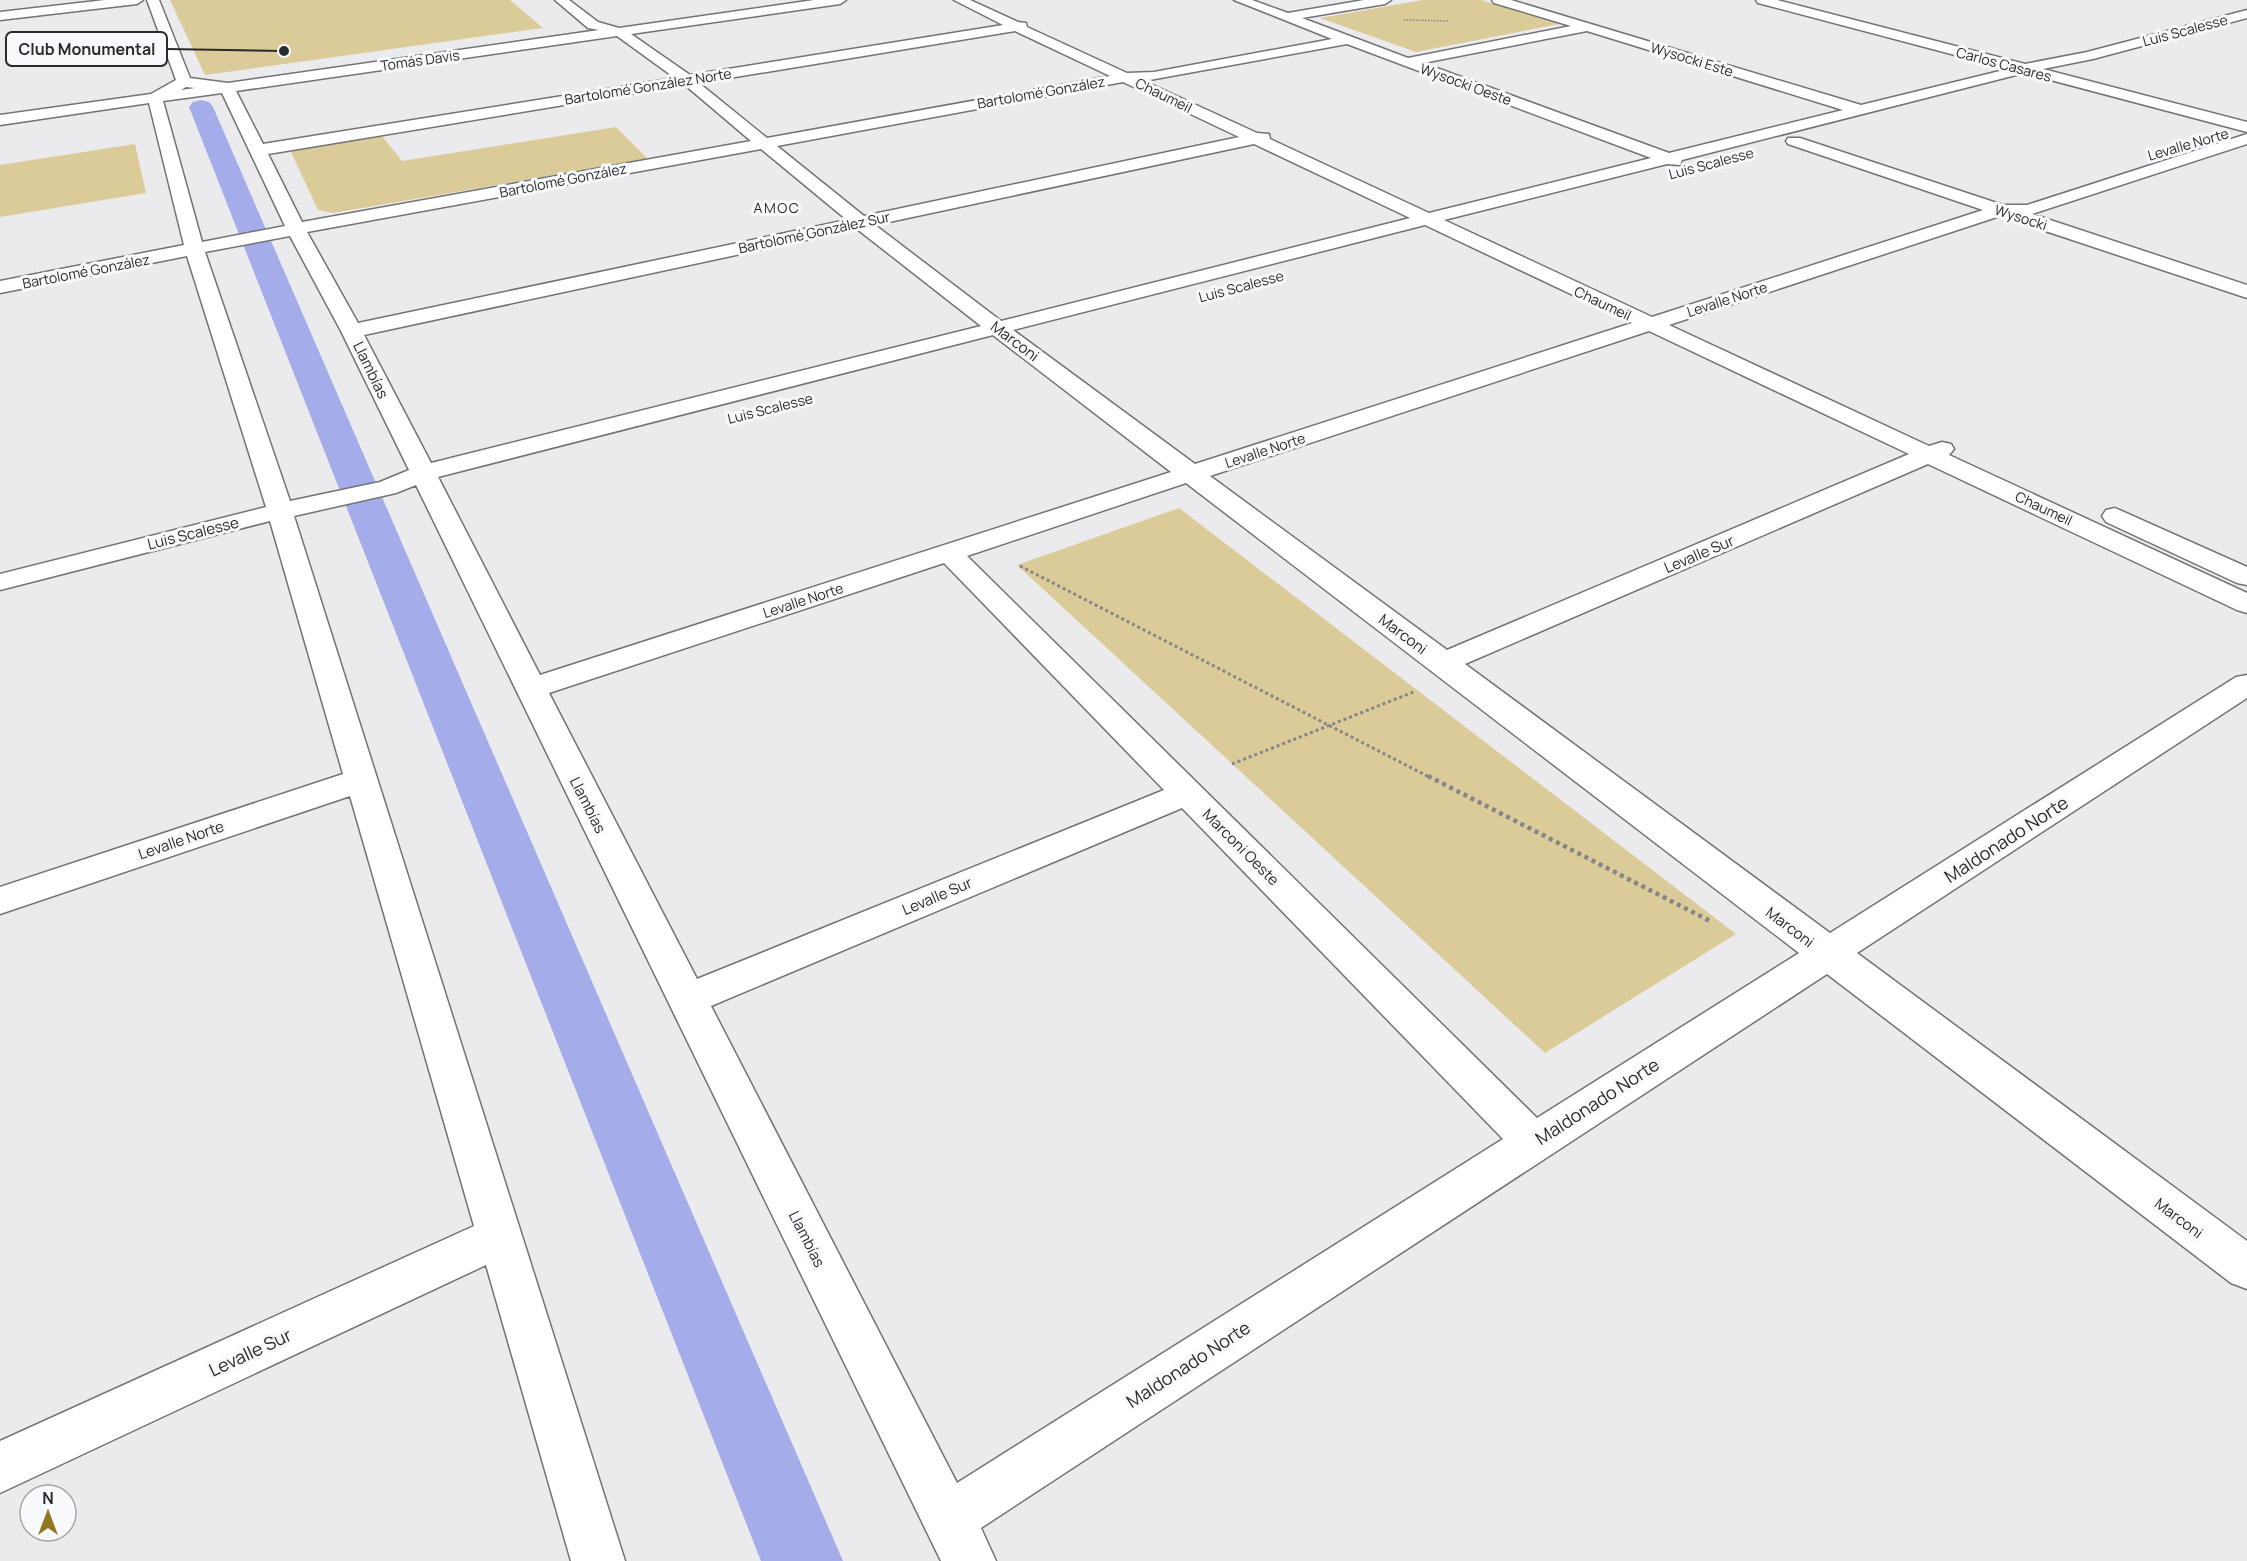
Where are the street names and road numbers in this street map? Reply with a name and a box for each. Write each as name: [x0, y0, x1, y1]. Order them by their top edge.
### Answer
street label: Luis Scalesse: [2140, 10, 2230, 50]
street label: Wysocki Este: [1648, 37, 1736, 81]
street label: Carlos Casares: [1954, 42, 2054, 86]
street label: Tomás Davis: [379, 45, 461, 75]
street label: Wysocki Oeste: [1418, 59, 1514, 109]
street label: Bartolomé González Norte: [563, 63, 733, 109]
street label: Bartolomé González: [976, 71, 1106, 113]
street label: Chaumeil: [1132, 73, 1196, 117]
street label: Levalle Norte: [2145, 123, 2231, 165]
street label: Luis Scalesse: [1666, 143, 1756, 183]
street label: Bartolomé González: [498, 158, 628, 202]
street label: Wysocki: [1992, 200, 2050, 234]
street label: Bartolomé González Sur: [737, 207, 891, 257]
street label: Bartolomé González: [21, 249, 151, 293]
street label: Luis Scalesse: [1196, 266, 1286, 306]
street label: Levalle Norte: [1684, 277, 1770, 321]
street label: Chaumeil: [1571, 282, 1635, 324]
street label: Marconi: [986, 316, 1044, 366]
street label: Llambías: [348, 338, 394, 402]
street label: Luis Scalesse: [725, 388, 815, 428]
street label: Levalle Norte: [1222, 428, 1308, 472]
street label: Chaumeil: [2012, 487, 2076, 529]
street label: Luis Scalesse: [145, 511, 241, 555]
street label: Levalle Sur: [1661, 530, 1738, 578]
street label: Levalle Norte: [760, 578, 846, 622]
street label: Marconi: [1374, 609, 1432, 659]
street label: Llambías: [565, 773, 611, 837]
street label: Maldonado Norte: [1939, 790, 2073, 888]
street label: Marconi Oeste: [1198, 804, 1284, 890]
street label: Levalle Norte: [135, 815, 227, 864]
street label: Levalle Sur: [899, 872, 976, 920]
street label: Marconi: [1761, 902, 1819, 952]
street label: Maldonado Norte: [1530, 1052, 1664, 1150]
street label: Marconi: [2150, 1193, 2208, 1243]
street label: Llambías: [784, 1207, 830, 1271]
street label: Maldonado Norte: [1121, 1315, 1255, 1413]
street label: Levalle Sur: [205, 1322, 296, 1382]

